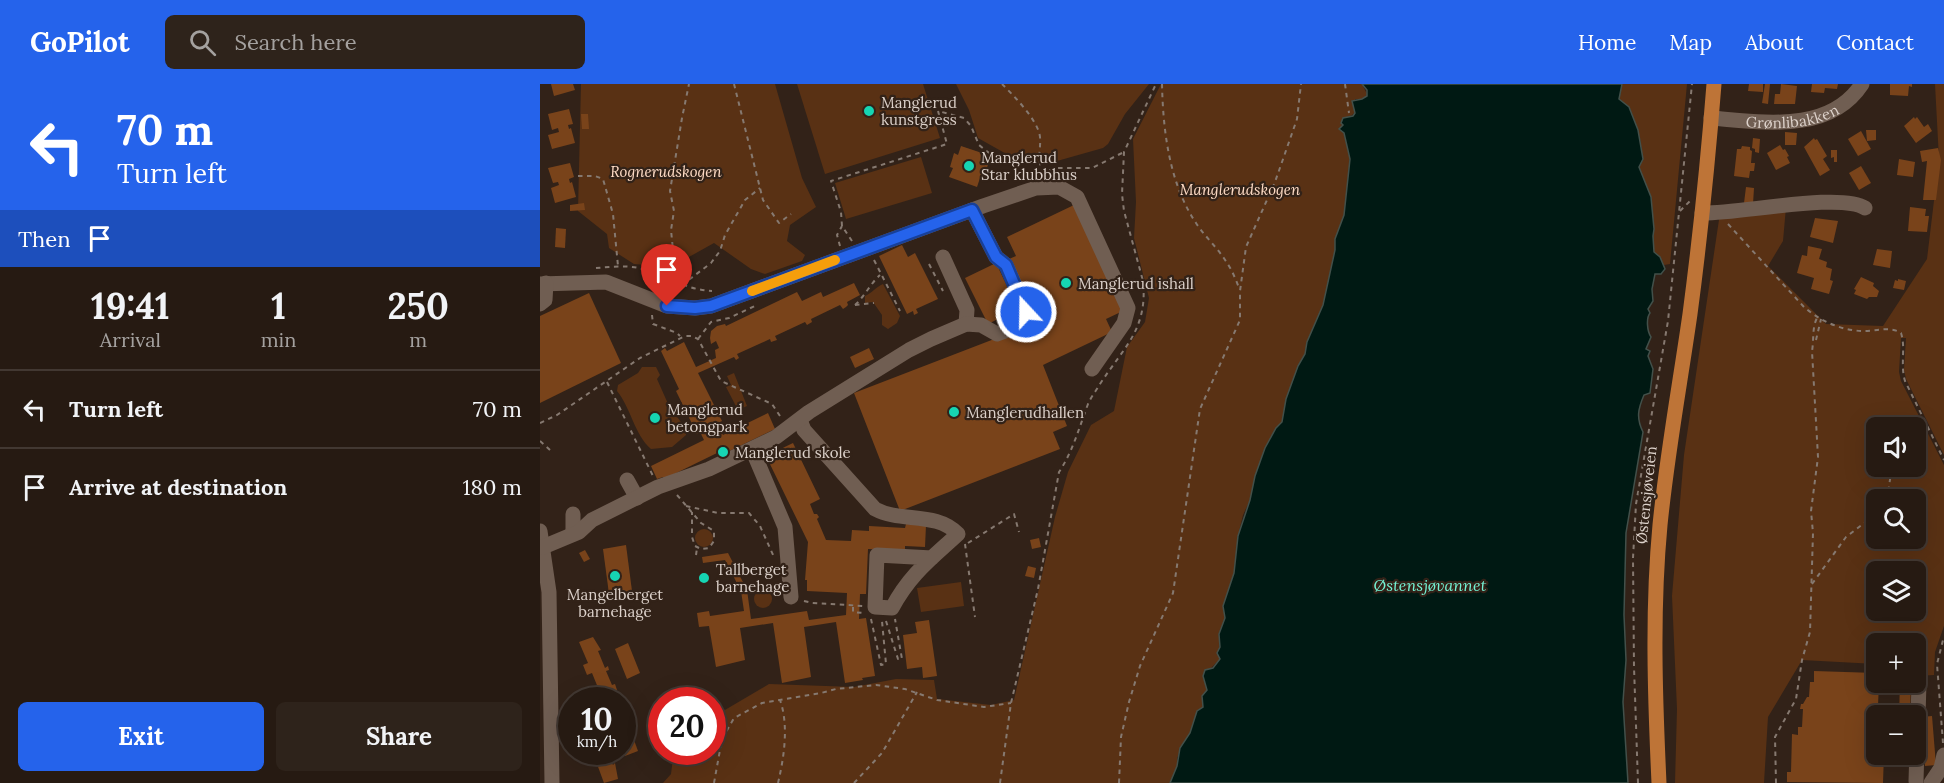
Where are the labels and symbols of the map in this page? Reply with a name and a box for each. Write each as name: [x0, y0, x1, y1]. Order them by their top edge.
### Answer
place label: Manglerud kunstgress: [881, 93, 957, 129]
street label: Grønlibakken: [1745, 100, 1842, 132]
marker: Manglerud kunstgress: [862, 104, 876, 118]
place label: Manglerud Star klubbhus: [981, 148, 1077, 184]
marker: Manglerud Star klubbhus: [962, 159, 976, 173]
park label: Rognerudskogen: [610, 162, 722, 181]
park label: Manglerudskogen: [1180, 180, 1301, 199]
pin: [641, 244, 692, 306]
place label: Manglerud ishall: [1078, 274, 1194, 293]
marker: Manglerud ishall: [1059, 276, 1073, 290]
position arrow: [994, 280, 1058, 344]
place label: Manglerud betongpark: [667, 400, 747, 436]
place label: Manglerudhallen: [966, 403, 1084, 422]
marker: Manglerudhallen: [947, 405, 961, 419]
marker: Manglerud betongpark: [648, 411, 662, 425]
place label: Manglerud skole: [735, 443, 851, 462]
marker: Manglerud skole: [716, 445, 730, 459]
street label: Østensjøveien: [1631, 445, 1661, 545]
place label: Tallberget barnehage: [716, 560, 789, 596]
marker: Mangelberget barnehage: [608, 569, 622, 583]
marker: Tallberget barnehage: [697, 571, 711, 585]
water label: Østensjøvannet: [1374, 575, 1487, 595]
place label: Mangelberget barnehage: [567, 585, 663, 621]
speed limit sign: 20: [648, 687, 726, 765]

